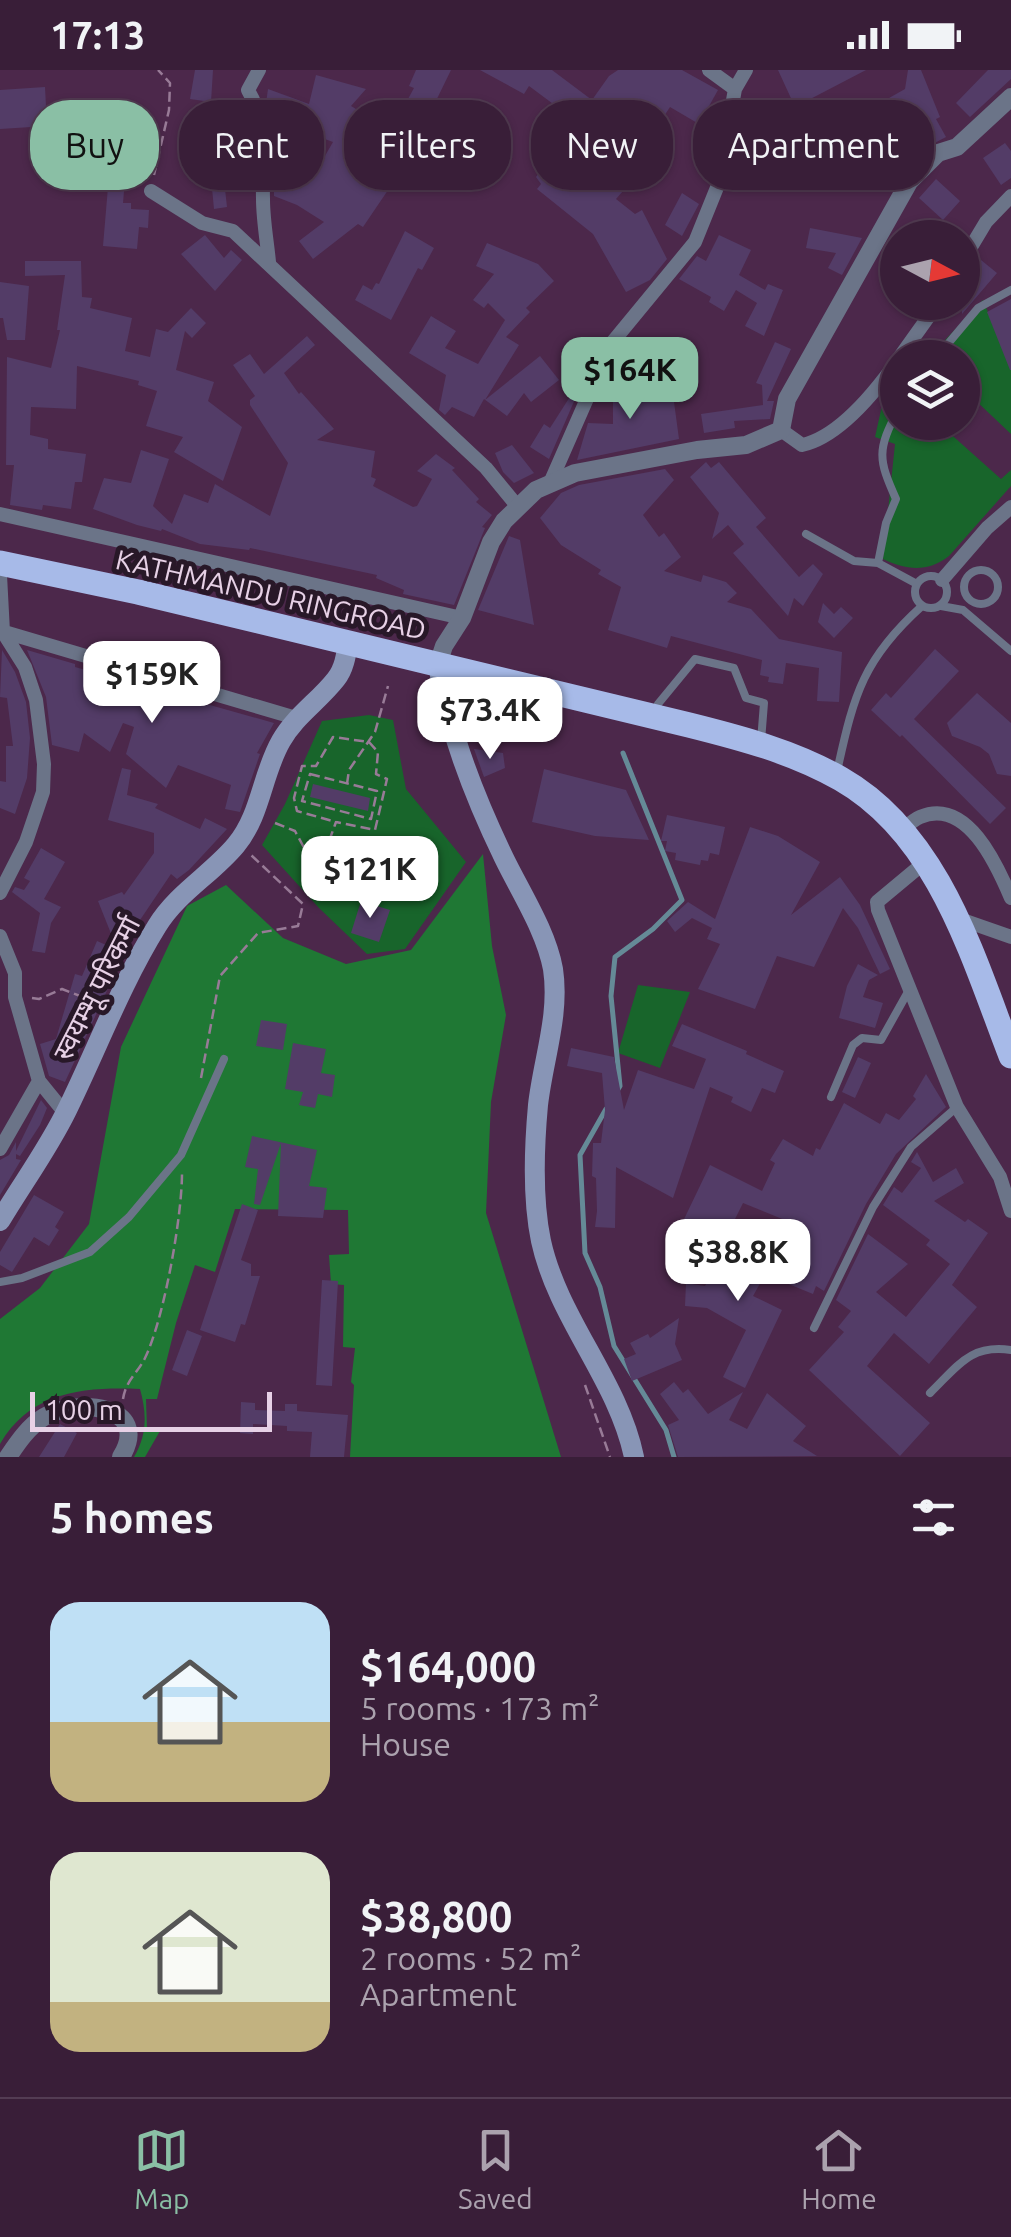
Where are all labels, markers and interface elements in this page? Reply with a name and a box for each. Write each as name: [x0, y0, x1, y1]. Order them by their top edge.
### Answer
text: 17:13: [50, 14, 145, 56]
chip: Buy: [30, 100, 159, 190]
chip: Rent: [179, 100, 324, 190]
chip: Filters: [344, 100, 511, 190]
chip: New: [531, 100, 673, 190]
chip: Apartment: [693, 100, 934, 190]
north arrow: [880, 220, 980, 320]
map controls: [880, 220, 980, 440]
pin: $164K: [560, 337, 700, 422]
button: layers: [880, 340, 980, 440]
text: $164K: [583, 351, 677, 387]
street label: KATHMANDU RINGROAD: [113, 543, 429, 645]
pin: $159K: [82, 641, 222, 726]
text: $159K: [105, 655, 199, 691]
pin: $73.4K: [409, 677, 571, 762]
text: $73.4K: [439, 691, 541, 727]
pin: $121K: [300, 836, 440, 921]
text: $121K: [323, 850, 417, 886]
street label: स्वयम्भू परिकर्मा: [46, 910, 149, 1066]
pin: $38.8K: [657, 1219, 819, 1304]
text: $38.8K: [687, 1233, 789, 1269]
scale bar: [30, 1387, 272, 1432]
text: 100 m: [45, 1394, 123, 1425]
icon: filters: [906, 1490, 961, 1545]
text: 5 homes: [50, 1494, 214, 1541]
icon: home: [130, 1642, 250, 1762]
text: $164,000: [360, 1643, 536, 1690]
text: 5 rooms · 173 m²: [360, 1690, 600, 1726]
text: House: [360, 1726, 451, 1762]
icon: home: [130, 1892, 250, 2012]
text: $38,800: [360, 1893, 512, 1940]
text: 2 rooms · 52 m²: [360, 1940, 581, 1976]
text: Apartment: [360, 1976, 517, 2012]
tab: Map: [134, 2123, 189, 2214]
tab: Saved: [458, 2123, 533, 2214]
tab: Home: [801, 2123, 877, 2214]

